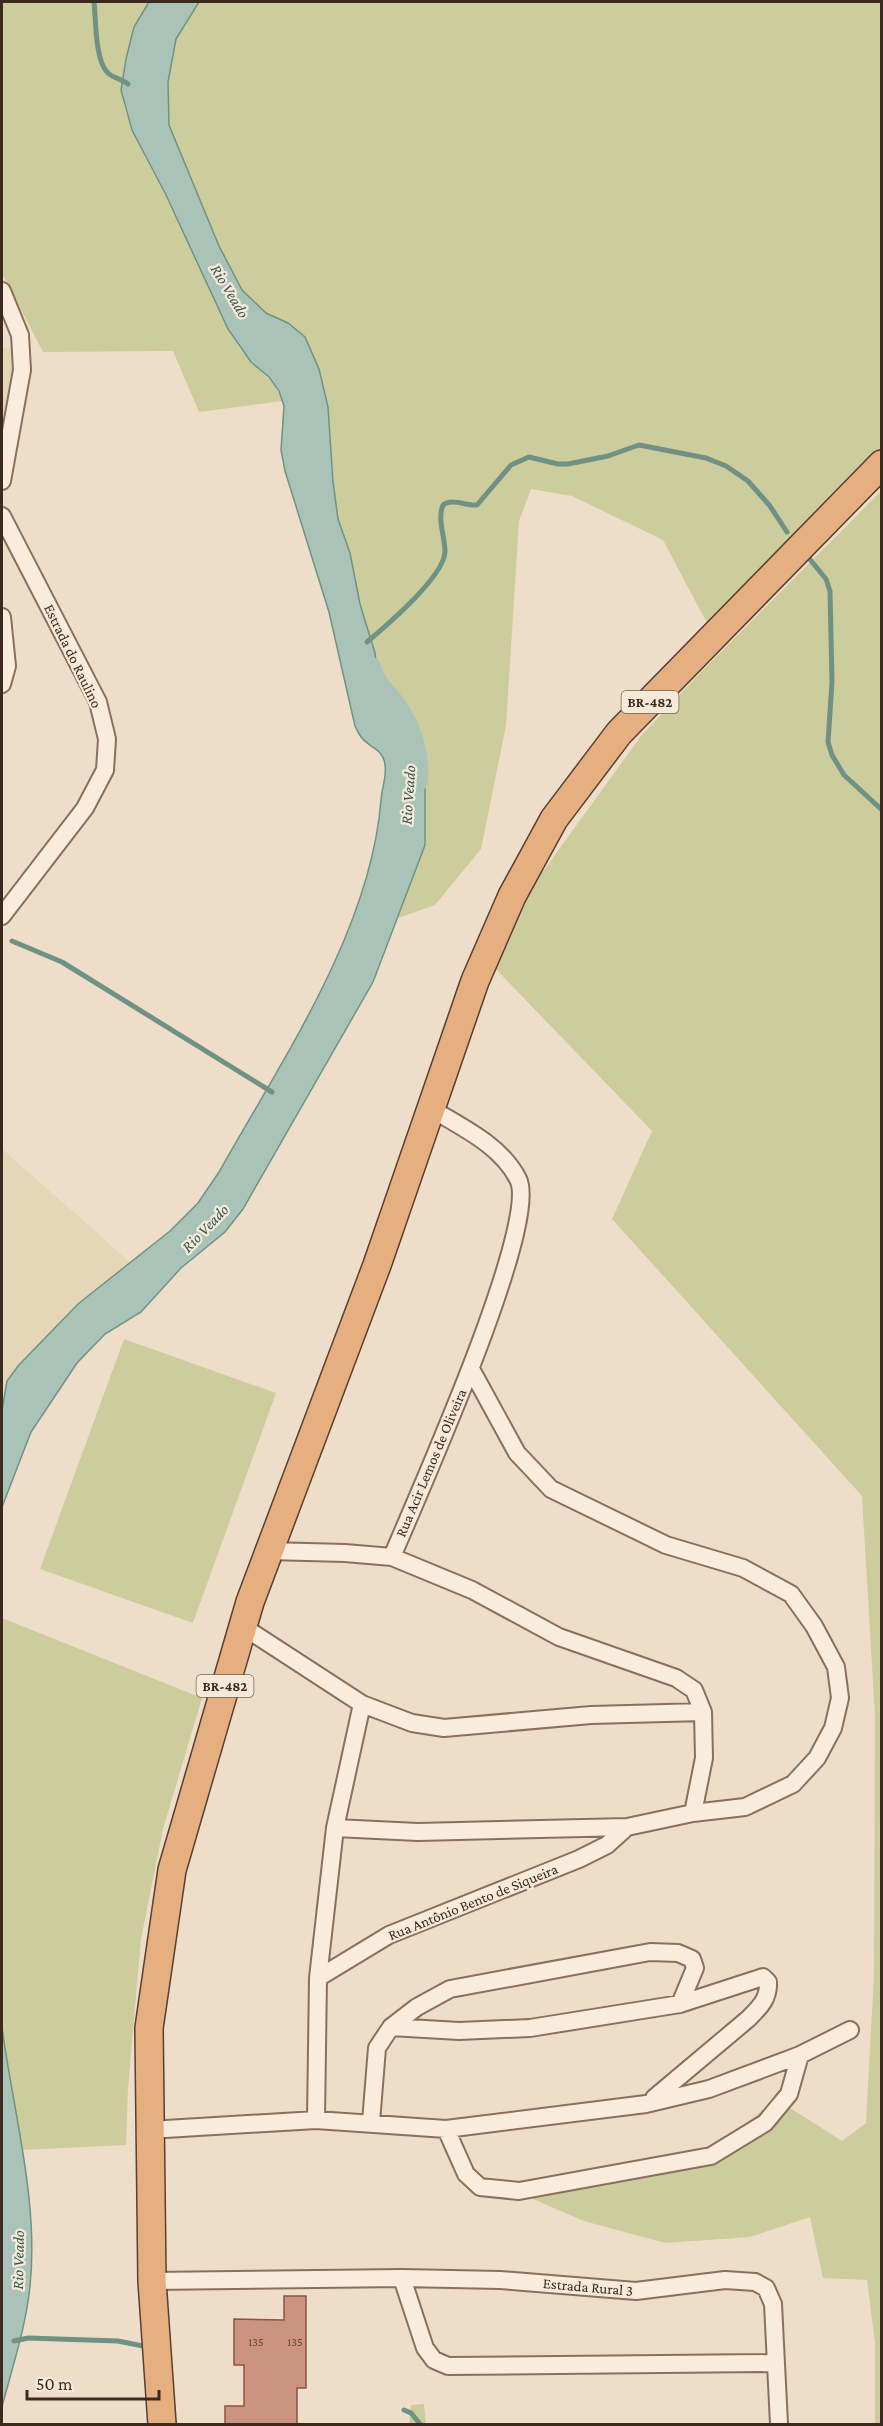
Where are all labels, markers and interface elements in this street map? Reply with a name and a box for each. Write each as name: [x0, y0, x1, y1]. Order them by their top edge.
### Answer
water label: Rio Veado: [207, 261, 253, 321]
street label: Estrada do Raulino: [41, 602, 105, 710]
road number: BR-482: [622, 691, 678, 713]
water label: Rio Veado: [397, 765, 419, 825]
water label: Rio Veado: [178, 1201, 232, 1255]
street label: Rua Acir Lemos de Oliveira: [392, 1386, 470, 1540]
road number: BR-482: [196, 1675, 254, 1697]
street label: Rua Antônio Bento de Siqueira: [386, 1861, 560, 1944]
water label: Rio Veado: [9, 2230, 27, 2290]
street label: Estrada Rural 3: [542, 2275, 634, 2299]
house number: 135: [248, 2335, 264, 2349]
house number: 135: [287, 2335, 303, 2349]
scale bar: [27, 2363, 159, 2401]
text: 50 m: [36, 2374, 73, 2394]

